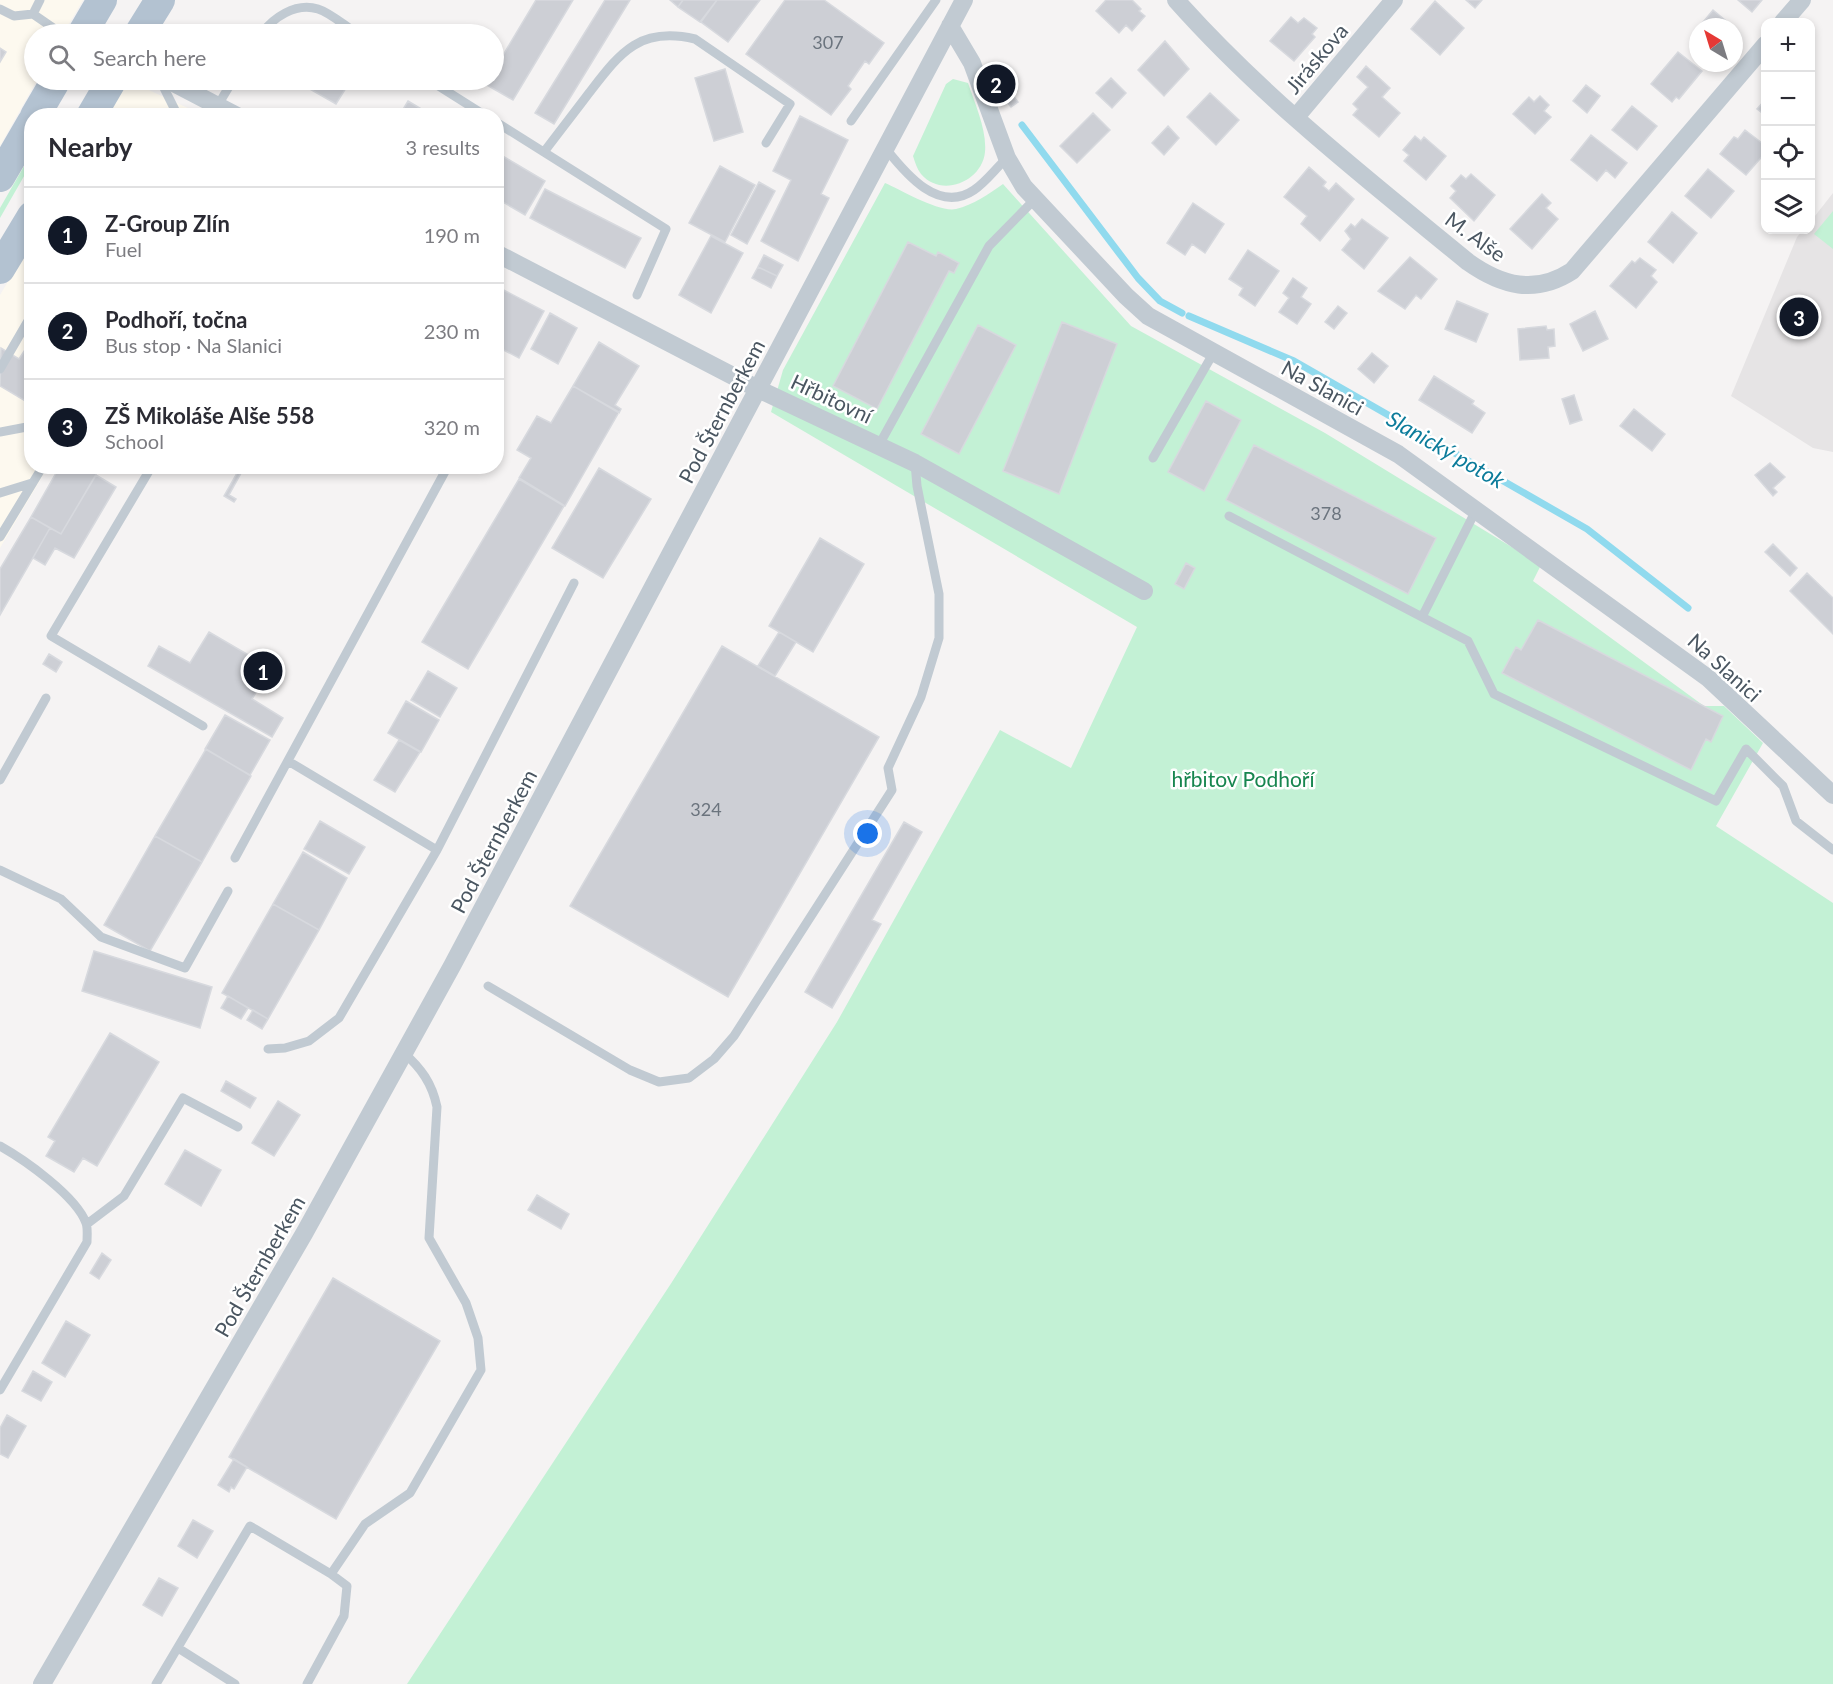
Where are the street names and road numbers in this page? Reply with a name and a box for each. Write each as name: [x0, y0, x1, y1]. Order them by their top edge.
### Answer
street label: Jiráskova: [1280, 18, 1352, 98]
street label: M. Alše: [1441, 206, 1511, 266]
street label: Pod Šternberkem: [673, 335, 769, 487]
street label: Na Slanici: [1278, 354, 1368, 420]
street label: Hřbitovní: [787, 368, 878, 428]
street label: Na Slanici: [1683, 628, 1767, 706]
street label: Pod Šternberkem: [445, 765, 541, 917]
street label: Pod Šternberkem: [208, 1191, 310, 1341]

